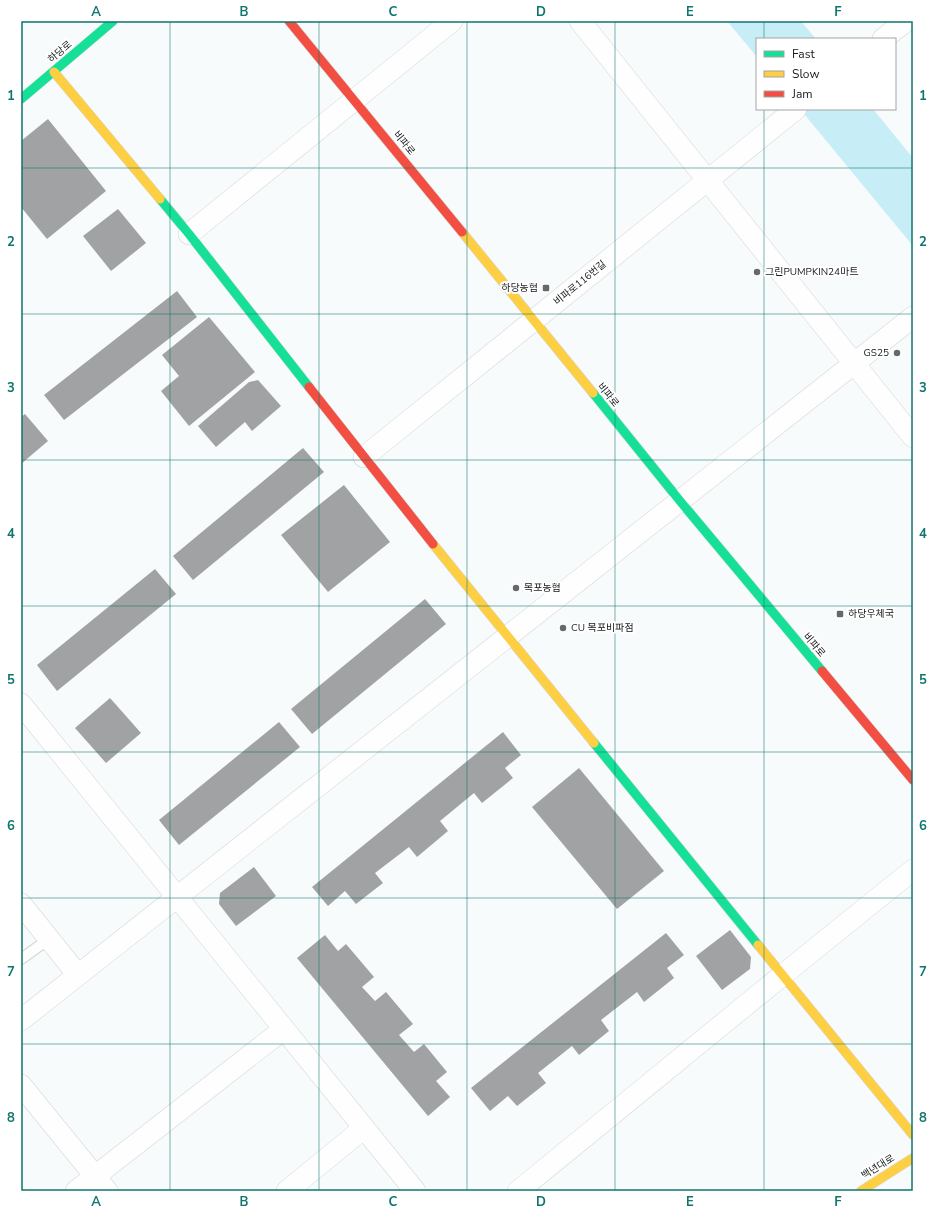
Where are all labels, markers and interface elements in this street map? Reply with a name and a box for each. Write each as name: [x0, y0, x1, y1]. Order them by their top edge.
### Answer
text: A: [91, 3, 101, 21]
text: B: [240, 3, 249, 21]
text: C: [389, 3, 398, 21]
text: D: [536, 3, 546, 21]
text: E: [686, 3, 694, 21]
text: F: [834, 3, 842, 21]
street label: 하당로: [45, 38, 75, 66]
legend: [756, 38, 896, 110]
text: Fast: [792, 46, 815, 62]
text: Slow: [792, 66, 820, 82]
text: Jam: [791, 86, 813, 102]
text: 1: [7, 87, 15, 105]
text: 1: [919, 87, 927, 105]
street label: 비파로: [390, 128, 418, 158]
text: 2: [7, 233, 15, 251]
text: 2: [919, 233, 927, 251]
street label: 비파로116번길: [551, 257, 609, 309]
place label: 그린PUMPKIN24마트: [765, 265, 859, 279]
marker: 그린PUMPKIN24마트: [752, 267, 762, 277]
place label: 하당농협: [501, 281, 538, 295]
marker: 하당농협: [541, 283, 551, 293]
place label: GS25: [864, 346, 889, 360]
marker: GS25: [892, 348, 902, 358]
text: 3: [7, 379, 15, 397]
text: 3: [919, 379, 927, 397]
street label: 비파로: [594, 380, 622, 410]
text: 4: [7, 525, 15, 543]
text: 4: [919, 525, 927, 543]
place label: 목포농협: [524, 581, 561, 595]
marker: 목포농협: [511, 583, 521, 593]
place label: 하당우체국: [848, 607, 894, 621]
marker: 하당우체국: [835, 609, 845, 619]
place label: CU 목포비파점: [571, 621, 634, 635]
marker: CU 목포비파점: [558, 623, 568, 633]
street label: 비파로: [800, 630, 828, 660]
text: 5: [7, 671, 15, 689]
text: 5: [919, 671, 927, 689]
text: 6: [7, 817, 15, 835]
text: 6: [919, 817, 927, 835]
text: 7: [7, 963, 15, 981]
text: 7: [919, 963, 927, 981]
text: 8: [7, 1109, 15, 1127]
text: 8: [919, 1109, 927, 1127]
street label: 백년대로: [859, 1151, 897, 1183]
text: A: [91, 1193, 101, 1211]
text: B: [240, 1193, 249, 1211]
text: C: [389, 1193, 398, 1211]
text: D: [536, 1193, 546, 1211]
text: E: [686, 1193, 694, 1211]
text: F: [834, 1193, 842, 1211]

